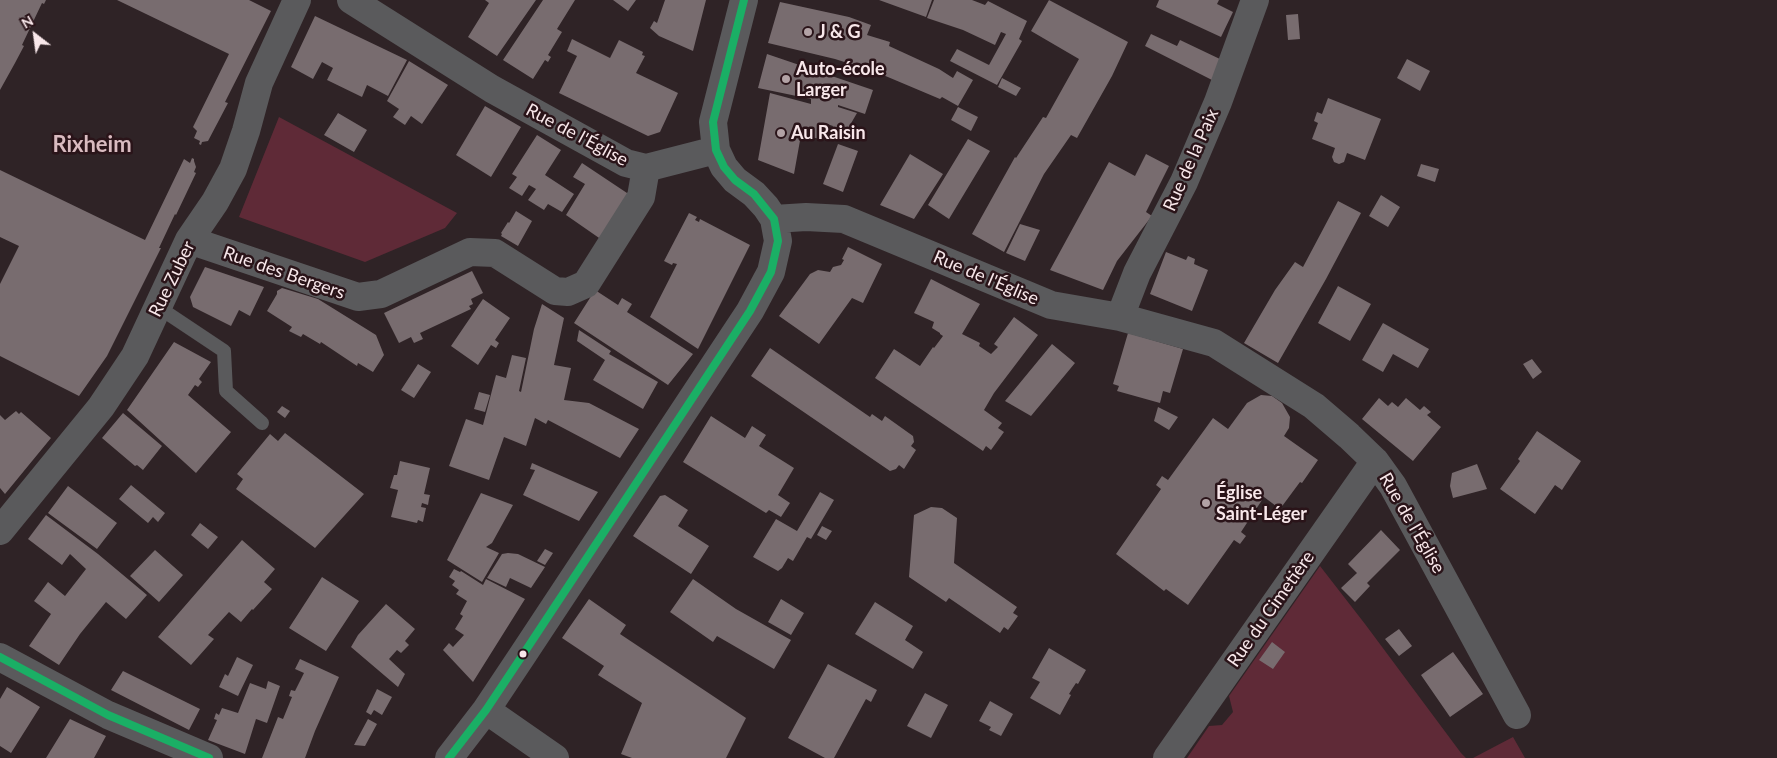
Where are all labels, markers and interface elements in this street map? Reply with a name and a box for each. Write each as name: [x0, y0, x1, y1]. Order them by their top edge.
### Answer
north arrow: [10, 10, 60, 60]
text: N: [18, 12, 36, 32]
place label: J & G: [818, 21, 861, 43]
marker: J & G: [802, 26, 814, 38]
place label: Auto-école Larger: [796, 58, 885, 100]
marker: Auto-école Larger: [780, 73, 792, 85]
street label: Rue de l'Église: [522, 99, 632, 171]
street label: Rue de la Paix: [1159, 105, 1223, 215]
place label: Au Raisin: [791, 122, 866, 144]
marker: Au Raisin: [775, 127, 787, 139]
district label: Rixheim: [52, 132, 132, 158]
street label: Rue Zuber: [144, 238, 200, 320]
street label: Rue des Bergers: [220, 242, 348, 304]
street label: Rue de l'Église: [930, 246, 1042, 310]
street label: Rue de l'Église: [1375, 469, 1449, 577]
place label: Église Saint-Léger: [1216, 482, 1307, 524]
marker: Église Saint-Léger: [1200, 497, 1212, 509]
street label: Rue du Cimetière: [1223, 547, 1319, 671]
unlabelled marker: [518, 649, 528, 659]

